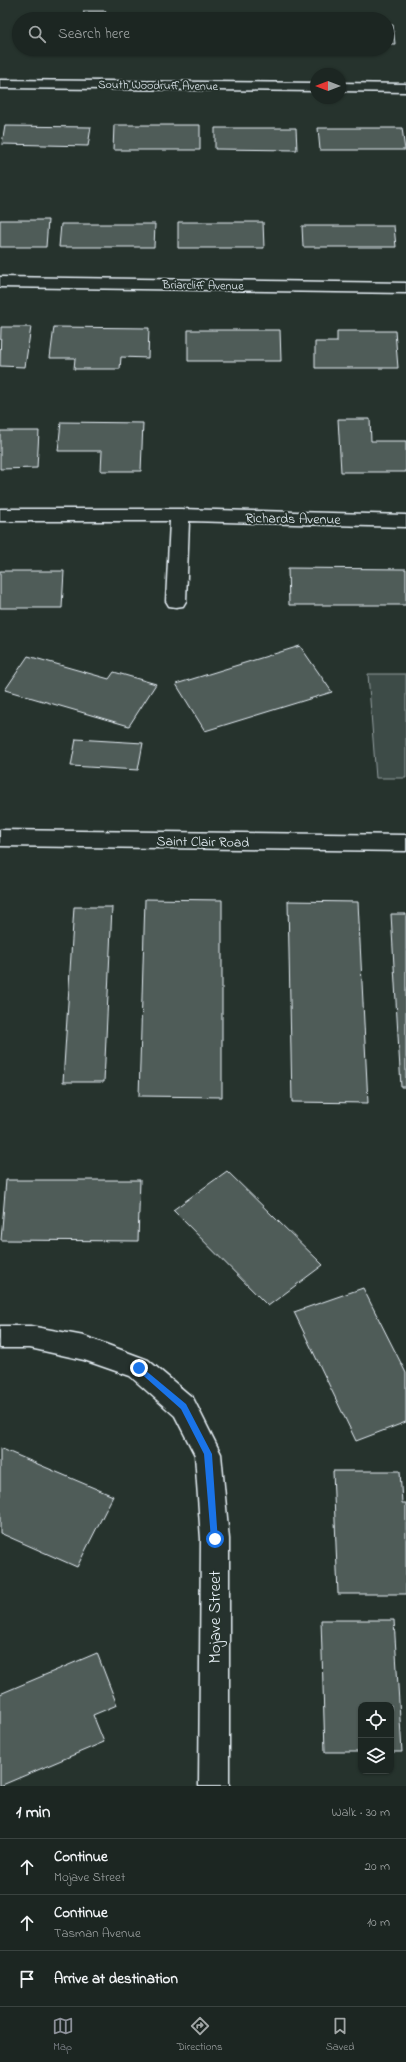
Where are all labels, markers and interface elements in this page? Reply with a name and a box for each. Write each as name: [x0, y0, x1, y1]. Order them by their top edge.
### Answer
search box: [12, 12, 394, 56]
icon: search: [26, 23, 48, 45]
text: Search here: [58, 23, 130, 45]
north arrow: [310, 68, 346, 104]
street label: South Woodruff Avenue: [98, 76, 219, 96]
street label: Briarcliff Avenue: [161, 276, 244, 296]
street label: Richards Avenue: [245, 508, 342, 531]
street label: Saint Clair Road: [157, 831, 250, 854]
route end: [130, 1359, 148, 1377]
route start: [206, 1530, 224, 1548]
street label: Mojave Street: [203, 1570, 228, 1664]
map controls: [358, 1702, 394, 1774]
button: locate: [358, 1702, 394, 1738]
button: layers: [358, 1738, 394, 1774]
text: 1 min: [16, 1800, 50, 1825]
text: Walk · 30 m: [331, 1803, 390, 1822]
text: Continue: [54, 1846, 108, 1868]
icon: ahead: [16, 1856, 38, 1878]
text: 20 m: [365, 1857, 390, 1876]
text: Mojave Street: [54, 1868, 125, 1887]
text: Continue: [54, 1902, 108, 1924]
icon: ahead: [16, 1912, 38, 1934]
text: 10 m: [367, 1913, 390, 1932]
text: Tasman Avenue: [54, 1924, 141, 1943]
icon: arrive: [16, 1968, 38, 1990]
text: Arrive at destination: [54, 1968, 178, 1990]
tab: Map: [52, 2015, 74, 2055]
tab: Directions: [177, 2015, 222, 2055]
tab: Saved: [326, 2015, 354, 2055]

